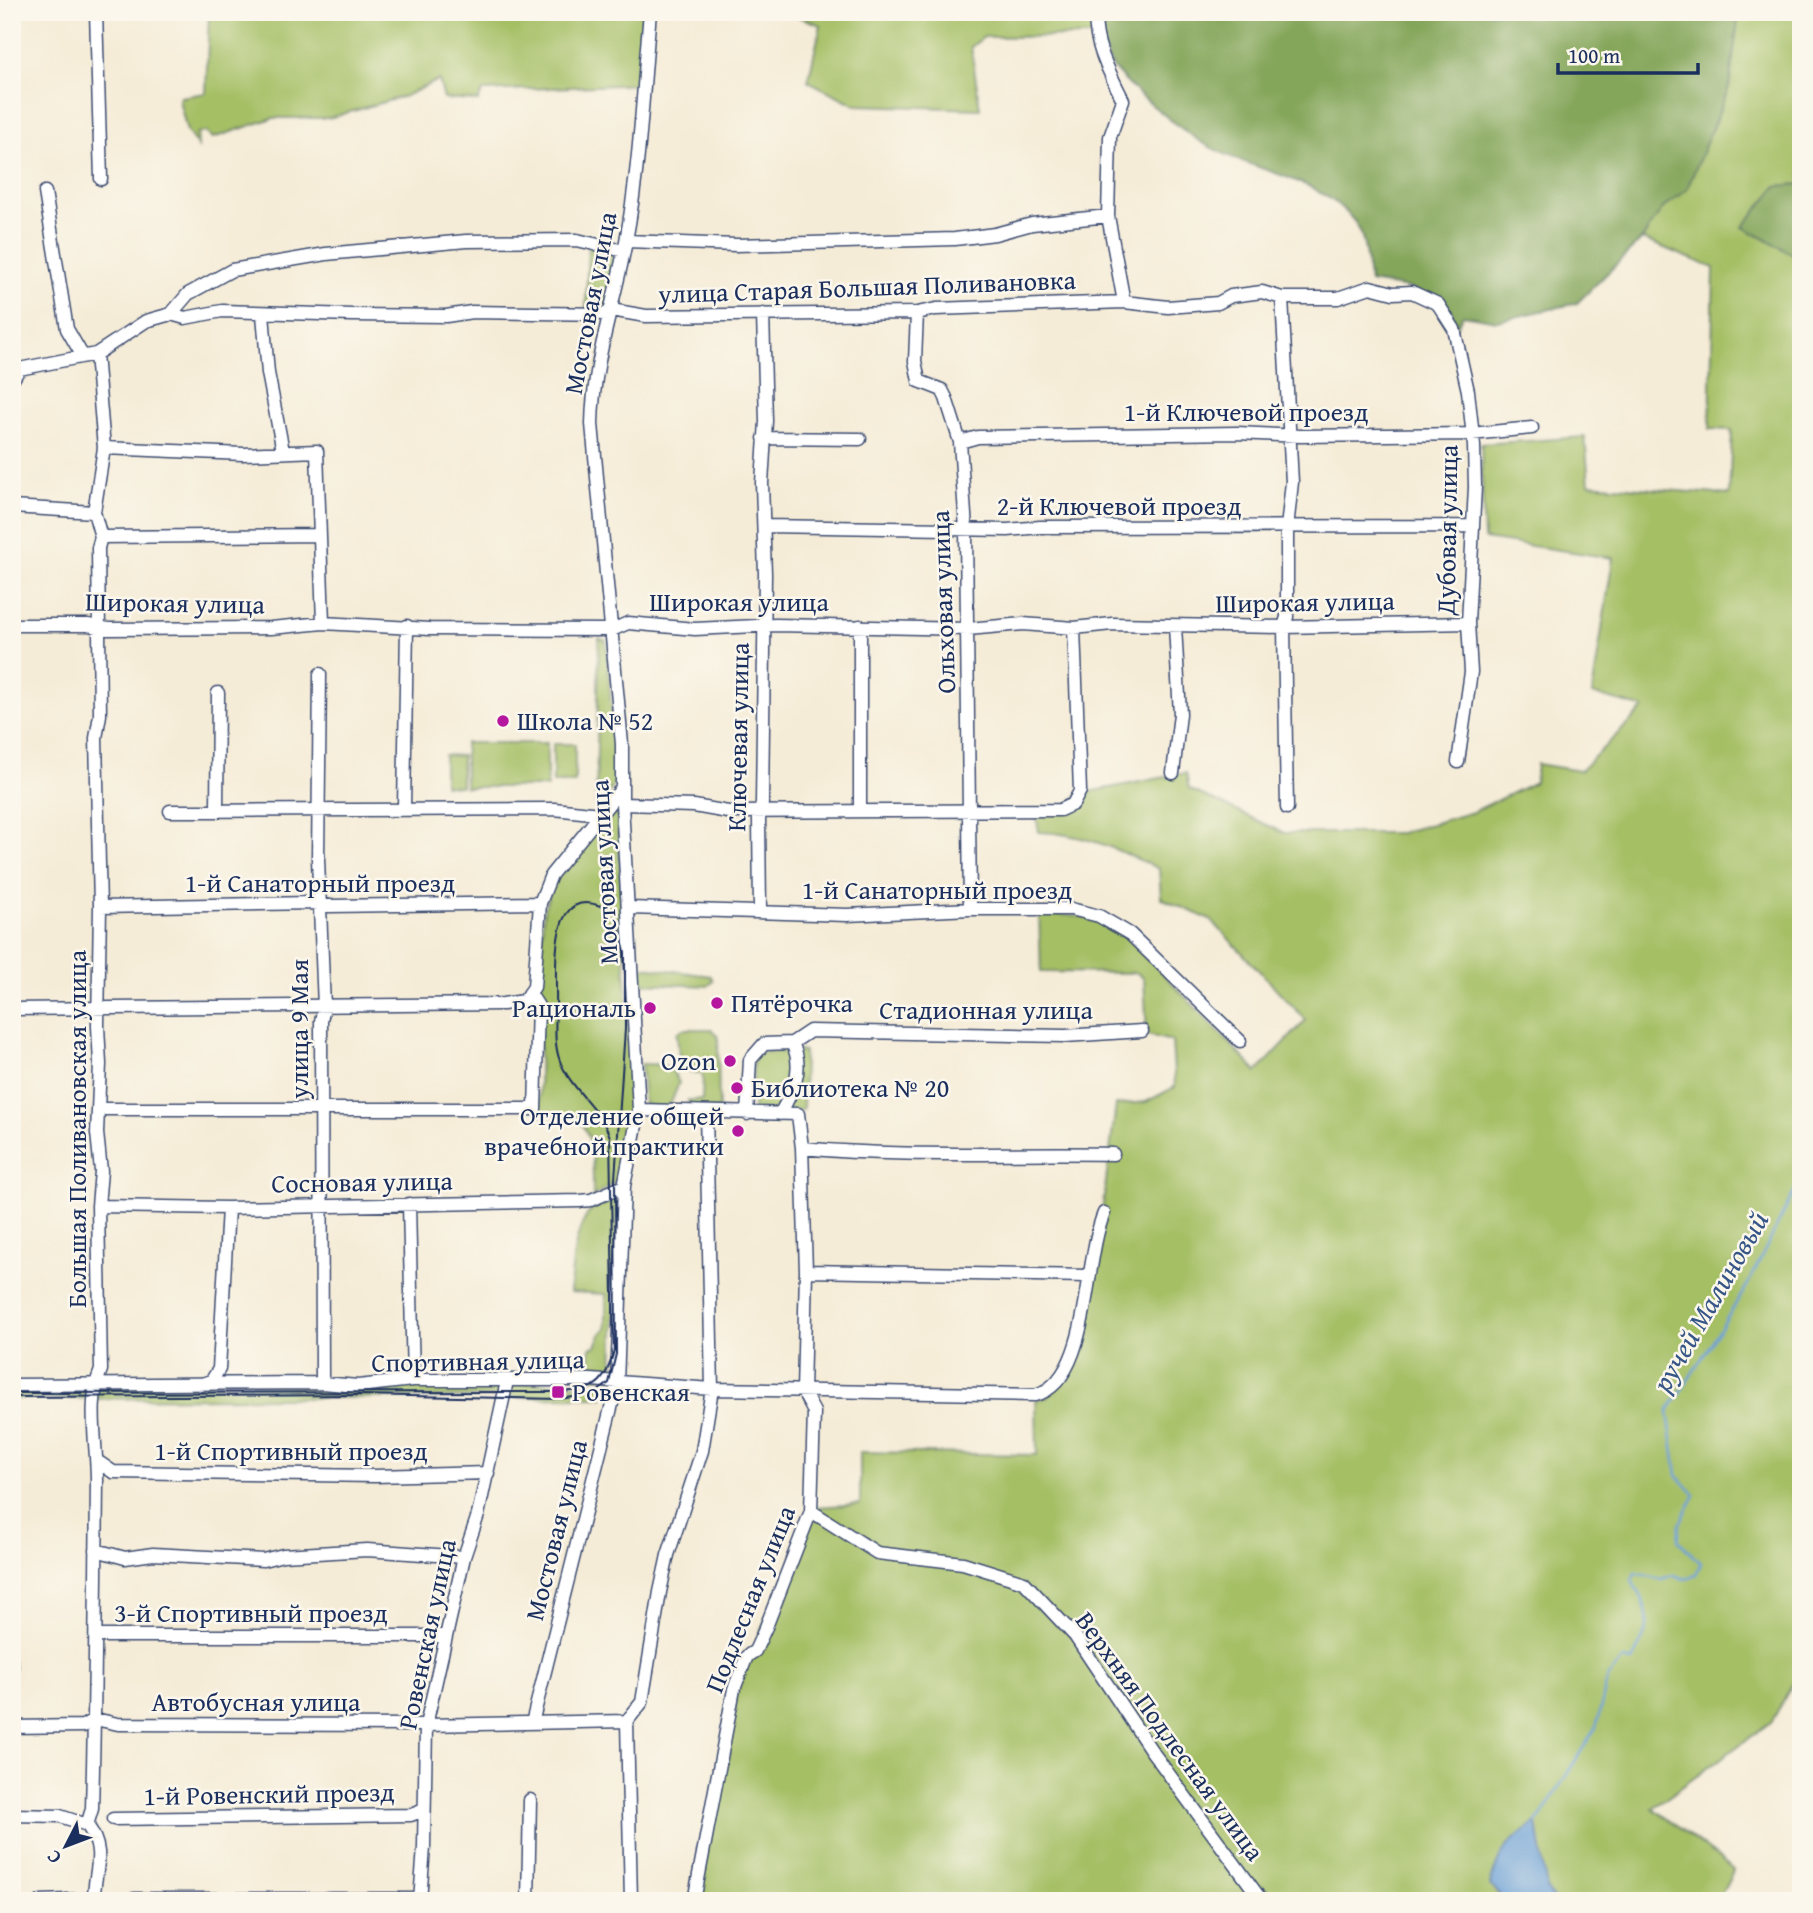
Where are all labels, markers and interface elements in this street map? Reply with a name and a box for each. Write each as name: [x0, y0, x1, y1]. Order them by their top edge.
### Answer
scale bar: [1558, 32, 1698, 76]
text: 100 m: [1568, 40, 1620, 71]
street label: Мостовая улица: [553, 208, 626, 398]
street label: улица Старая Большая Поливановка: [657, 260, 1077, 313]
street label: 1-й Ключевой проезд: [1124, 392, 1368, 431]
street label: Дубовая улица: [1425, 444, 1467, 617]
street label: 2-й Ключевой проезд: [997, 486, 1241, 525]
street label: Ольховая улица: [920, 509, 965, 694]
street label: Широкая улица: [1215, 580, 1396, 623]
street label: Широкая улица: [85, 581, 266, 624]
street label: Широкая улица: [649, 582, 829, 621]
street label: Ключевая улица: [716, 641, 759, 832]
place label: Школа № 52: [517, 701, 653, 740]
marker: Школа № 52: [495, 713, 511, 729]
street label: Мостовая улица: [579, 778, 628, 966]
street label: 1-й Санаторный проезд: [185, 863, 455, 902]
street label: 1-й Санаторный проезд: [802, 870, 1072, 909]
street label: Большая Поливановская улица: [57, 949, 96, 1308]
street label: улица 9 Мая: [279, 959, 318, 1100]
place label: Пятёрочка: [731, 983, 853, 1022]
place label: Рациональ: [512, 988, 636, 1027]
street label: Стадионная улица: [879, 990, 1093, 1029]
marker: Пятёрочка: [709, 995, 725, 1011]
marker: Рациональ: [642, 1000, 658, 1016]
place label: Ozon: [661, 1041, 716, 1080]
marker: Ozon: [722, 1053, 738, 1069]
place label: Библиотека № 20: [751, 1068, 949, 1107]
marker: Библиотека № 20: [729, 1080, 745, 1096]
place label: Отделение общей врачебной практики: [484, 1096, 724, 1165]
marker: Отделение общей врачебной практики: [730, 1123, 746, 1139]
street label: Сосновая улица: [271, 1160, 454, 1203]
water label: ручей Малиновый: [1641, 1203, 1778, 1400]
street label: Спортивная улица: [371, 1339, 586, 1382]
place label: Ровенская: [572, 1372, 690, 1411]
marker: Ровенская: [550, 1384, 566, 1400]
street label: 1-й Спортивный проезд: [154, 1431, 428, 1470]
street label: Мостовая улица: [514, 1435, 597, 1624]
street label: Подлесная улица: [694, 1499, 805, 1698]
street label: Ровенская улица: [387, 1534, 466, 1733]
street label: 3-й Спортивный проезд: [114, 1593, 388, 1632]
street label: Верхняя Подлесная улица: [1066, 1603, 1275, 1869]
street label: Автобусная улица: [152, 1682, 361, 1721]
street label: 1-й Ровенский проезд: [143, 1772, 395, 1815]
north arrow: [32, 1812, 102, 1882]
text: С: [39, 1844, 67, 1871]

